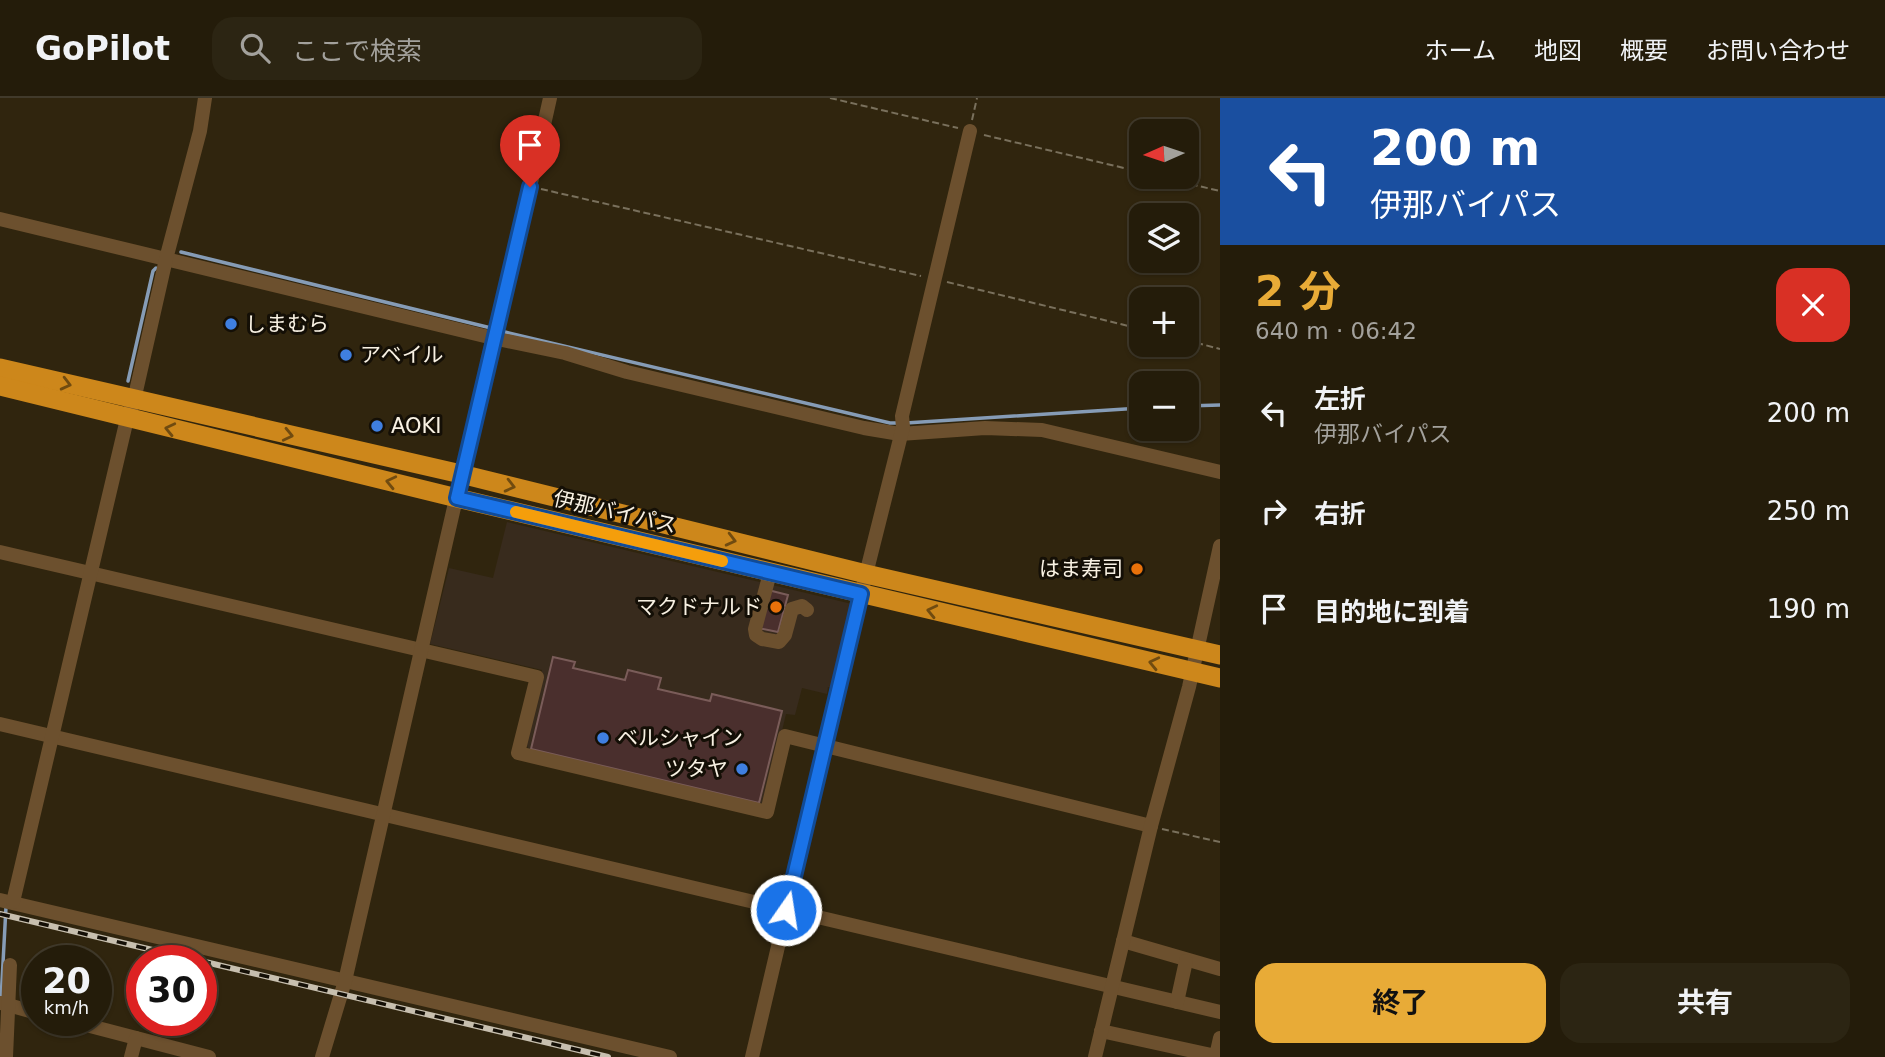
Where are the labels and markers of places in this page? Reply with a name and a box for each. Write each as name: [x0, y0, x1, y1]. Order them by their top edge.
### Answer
pin: [500, 115, 560, 187]
place label: しまむら: [245, 312, 329, 336]
marker: しまむら: [223, 316, 239, 332]
place label: アベイル: [360, 343, 444, 367]
marker: アベイル: [338, 347, 354, 363]
place label: AOKI: [391, 414, 442, 438]
marker: AOKI: [369, 418, 385, 434]
place label: はま寿司: [1039, 557, 1123, 581]
marker: はま寿司: [1129, 561, 1145, 577]
place label: マクドナルド: [636, 595, 762, 619]
marker: マクドナルド: [768, 599, 784, 615]
place label: ベルシャイン: [617, 726, 743, 750]
marker: ベルシャイン: [595, 730, 611, 746]
place label: ツタヤ: [665, 757, 728, 781]
marker: ツタヤ: [734, 761, 750, 777]

